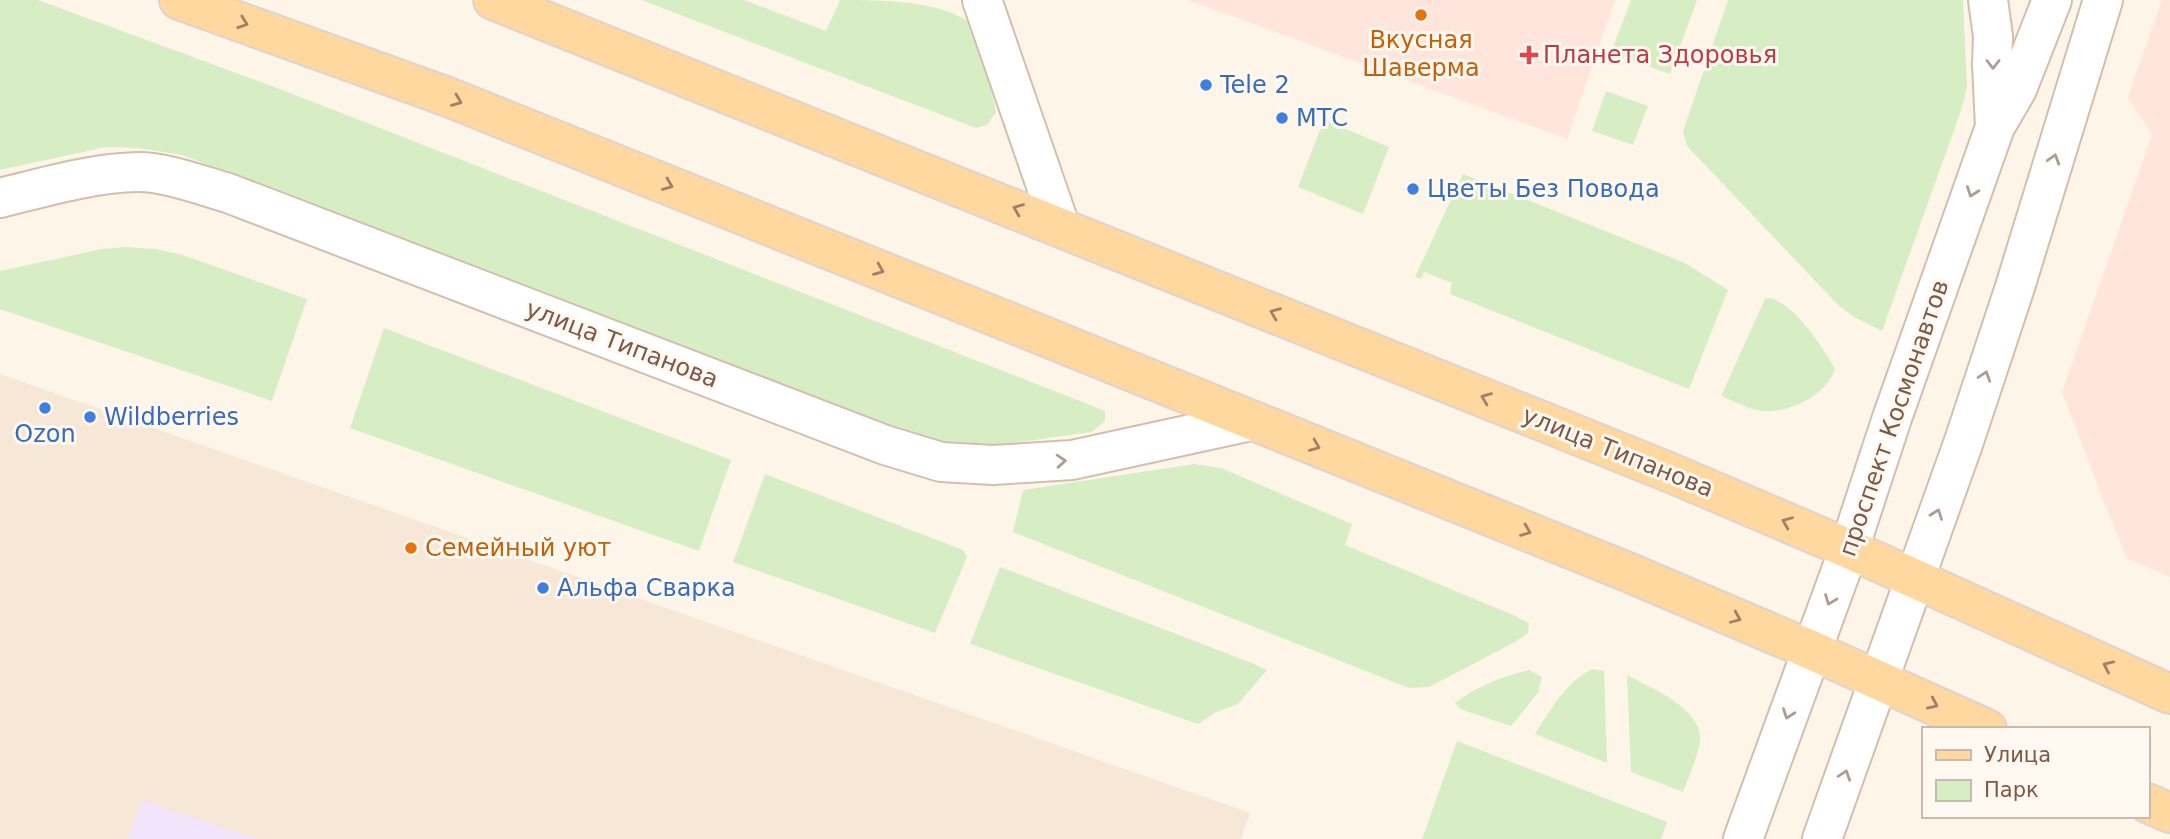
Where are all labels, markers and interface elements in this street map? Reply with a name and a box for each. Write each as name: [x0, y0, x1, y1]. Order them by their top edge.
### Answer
marker: Вкусная Шаверма: [1413, 7, 1429, 23]
one-way arrow: [237, 15, 249, 29]
place label: Вкусная Шаверма: [1362, 26, 1480, 82]
place label: Планета Здоровья: [1543, 41, 1777, 69]
marker: Планета Здоровья: [1521, 47, 1537, 63]
one-way arrow: [1985, 59, 2001, 69]
place label: Tele 2: [1219, 71, 1290, 99]
marker: Tele 2: [1198, 77, 1214, 93]
one-way arrow: [450, 92, 462, 106]
place label: МТС: [1296, 104, 1348, 132]
marker: МТС: [1274, 110, 1290, 126]
one-way arrow: [2045, 153, 2060, 165]
place label: Цветы Без Повода: [1427, 175, 1660, 203]
one-way arrow: [662, 177, 674, 191]
marker: Цветы Без Повода: [1405, 181, 1421, 197]
one-way arrow: [1967, 185, 1981, 197]
one-way arrow: [1013, 204, 1025, 218]
one-way arrow: [872, 262, 885, 276]
street label: проспект Космонавтов: [1833, 276, 1955, 560]
street label: улица Типанова: [522, 294, 722, 394]
one-way arrow: [1269, 307, 1282, 321]
one-way arrow: [1977, 370, 1992, 382]
one-way arrow: [1480, 393, 1492, 407]
marker: Ozon: [37, 400, 53, 416]
street label: улица Типанова: [1518, 401, 1718, 503]
place label: Wildberries: [104, 403, 239, 431]
marker: Wildberries: [82, 409, 98, 425]
place label: Ozon: [14, 420, 76, 448]
one-way arrow: [1308, 438, 1320, 452]
one-way arrow: [1056, 454, 1067, 469]
one-way arrow: [1929, 509, 1943, 521]
one-way arrow: [1781, 516, 1794, 530]
one-way arrow: [1519, 522, 1531, 536]
place label: Семейный уют: [425, 534, 611, 562]
marker: Семейный уют: [403, 540, 419, 556]
place label: Альфа Сварка: [557, 574, 736, 602]
marker: Альфа Сварка: [535, 580, 551, 596]
one-way arrow: [1825, 593, 1839, 605]
one-way arrow: [1729, 610, 1741, 624]
one-way arrow: [2103, 660, 2115, 674]
one-way arrow: [1926, 696, 1938, 710]
one-way arrow: [1782, 707, 1796, 720]
legend: [1922, 727, 2149, 818]
text: Улица: [1984, 743, 2051, 767]
one-way arrow: [1837, 769, 1851, 781]
text: Парк: [1984, 778, 2039, 802]

